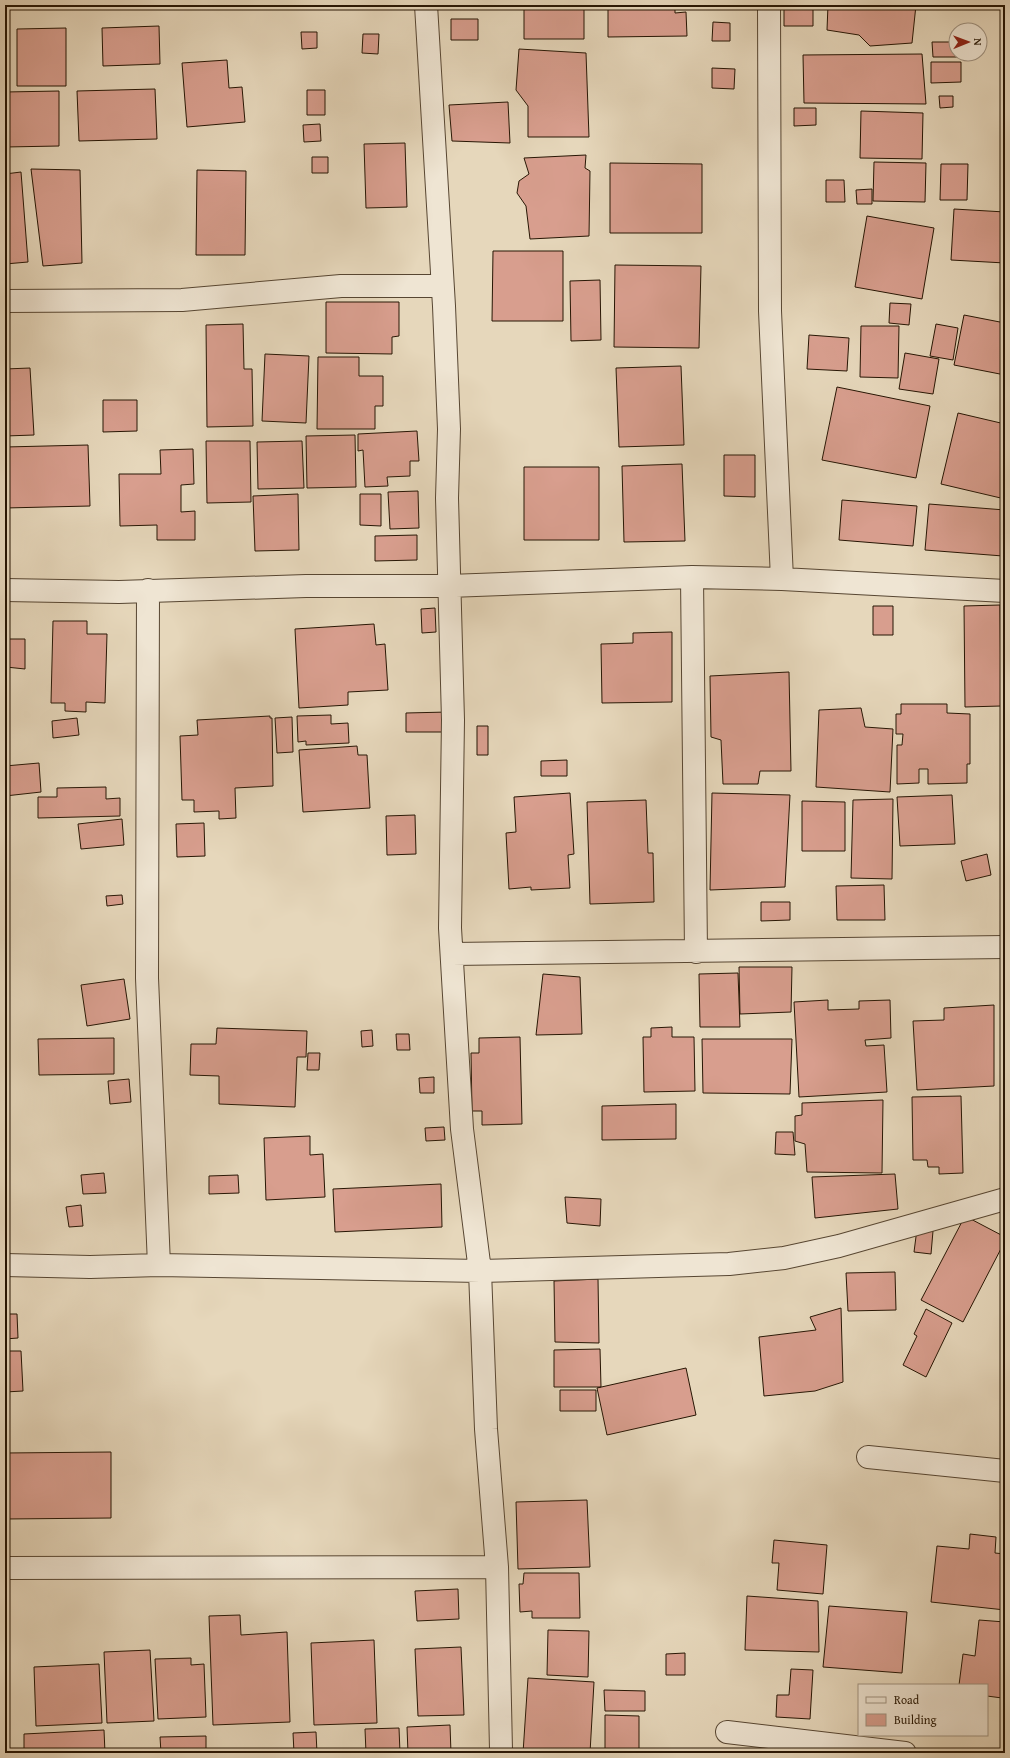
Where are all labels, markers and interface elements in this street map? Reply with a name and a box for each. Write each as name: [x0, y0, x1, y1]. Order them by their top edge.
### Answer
north arrow: [948, 22, 988, 62]
text: N: [970, 38, 986, 46]
legend: [858, 1684, 988, 1736]
text: Road: [894, 1691, 920, 1708]
text: Building: [894, 1711, 937, 1728]

